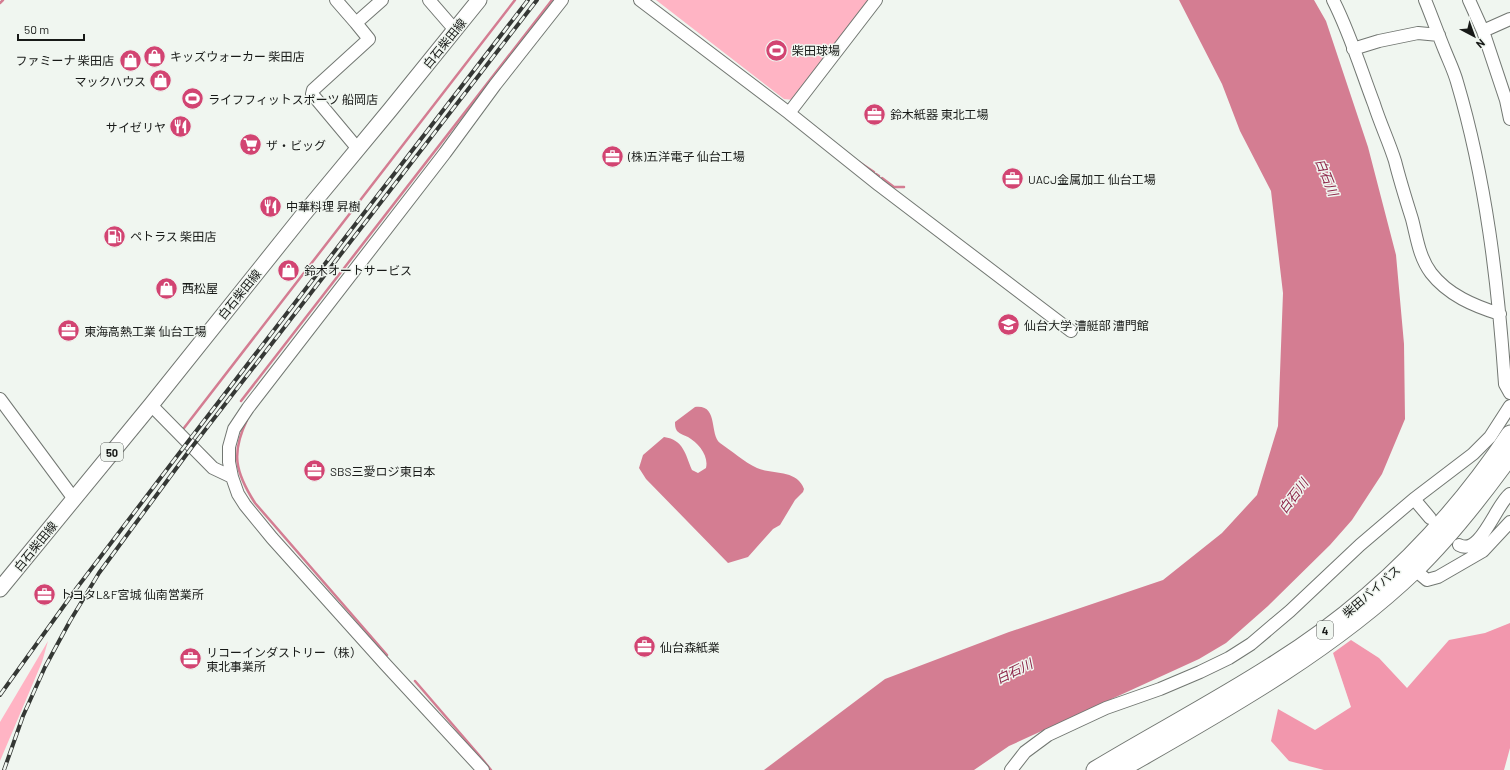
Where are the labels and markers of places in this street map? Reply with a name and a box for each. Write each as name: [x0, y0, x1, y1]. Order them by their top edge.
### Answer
sports icon: 柴田球場: [763, 37, 789, 63]
shop icon: キッズウォーカー 柴田店: [142, 43, 168, 69]
place label: 柴田球場: [792, 43, 840, 57]
shop icon: ファミーナ 柴田店: [117, 47, 143, 73]
place label: キッズウォーカー 柴田店: [170, 49, 304, 63]
place label: ファミーナ 柴田店: [16, 53, 114, 67]
shop icon: マックハウス: [148, 68, 174, 94]
place label: マックハウス: [75, 74, 146, 88]
sports icon: ライフフィットスポーツ 船岡店: [180, 86, 206, 112]
place label: ライフフィットスポーツ 船岡店: [208, 92, 378, 106]
office icon: 鈴木紙器 東北工場: [861, 101, 887, 127]
place label: 鈴木紙器 東北工場: [890, 107, 988, 121]
restaurant icon: サイゼリヤ: [168, 114, 194, 140]
place label: サイゼリヤ: [106, 120, 166, 134]
supermarket icon: ザ・ビッグ: [237, 132, 263, 158]
place label: ザ・ビッグ: [266, 138, 326, 152]
office icon: (株)五洋電子 仙台工場: [600, 143, 626, 169]
place label: (株)五洋電子 仙台工場: [627, 149, 745, 163]
office icon: UACJ金属加工 仙台工場: [1000, 166, 1026, 192]
place label: UACJ金属加工 仙台工場: [1028, 172, 1156, 186]
restaurant icon: 中華料理 昇樹: [258, 193, 284, 219]
place label: 中華料理 昇樹: [286, 199, 360, 213]
fuel station icon: ペトラス 柴田店: [101, 223, 127, 249]
place label: ペトラス 柴田店: [130, 229, 216, 243]
shop icon: 鈴木オートサービス: [275, 257, 301, 283]
place label: 鈴木オートサービス: [304, 263, 412, 277]
shop icon: 西松屋: [153, 275, 179, 301]
place label: 西松屋: [182, 281, 218, 295]
school or university icon: 仙台大学 漕艇部 漕門館: [996, 312, 1022, 338]
office icon: 東海高熱工業 仙台工場: [55, 318, 81, 344]
place label: 仙台大学 漕艇部 漕門館: [1024, 318, 1149, 332]
place label: 東海高熱工業 仙台工場: [84, 324, 206, 338]
office icon: SBS三愛ロジ東日本: [301, 458, 327, 484]
place label: SBS三愛ロジ東日本: [330, 464, 436, 478]
office icon: トヨタL&F宮城 仙南営業所: [31, 581, 57, 607]
place label: トヨタL&F宮城 仙南営業所: [60, 587, 204, 601]
office icon: 仙台森紙業: [631, 634, 657, 660]
place label: 仙台森紙業: [660, 640, 720, 654]
place label: リコーインダストリー（株） 東北事業所: [206, 645, 362, 673]
office icon: リコーインダストリー（株） 東北事業所: [177, 646, 203, 672]

